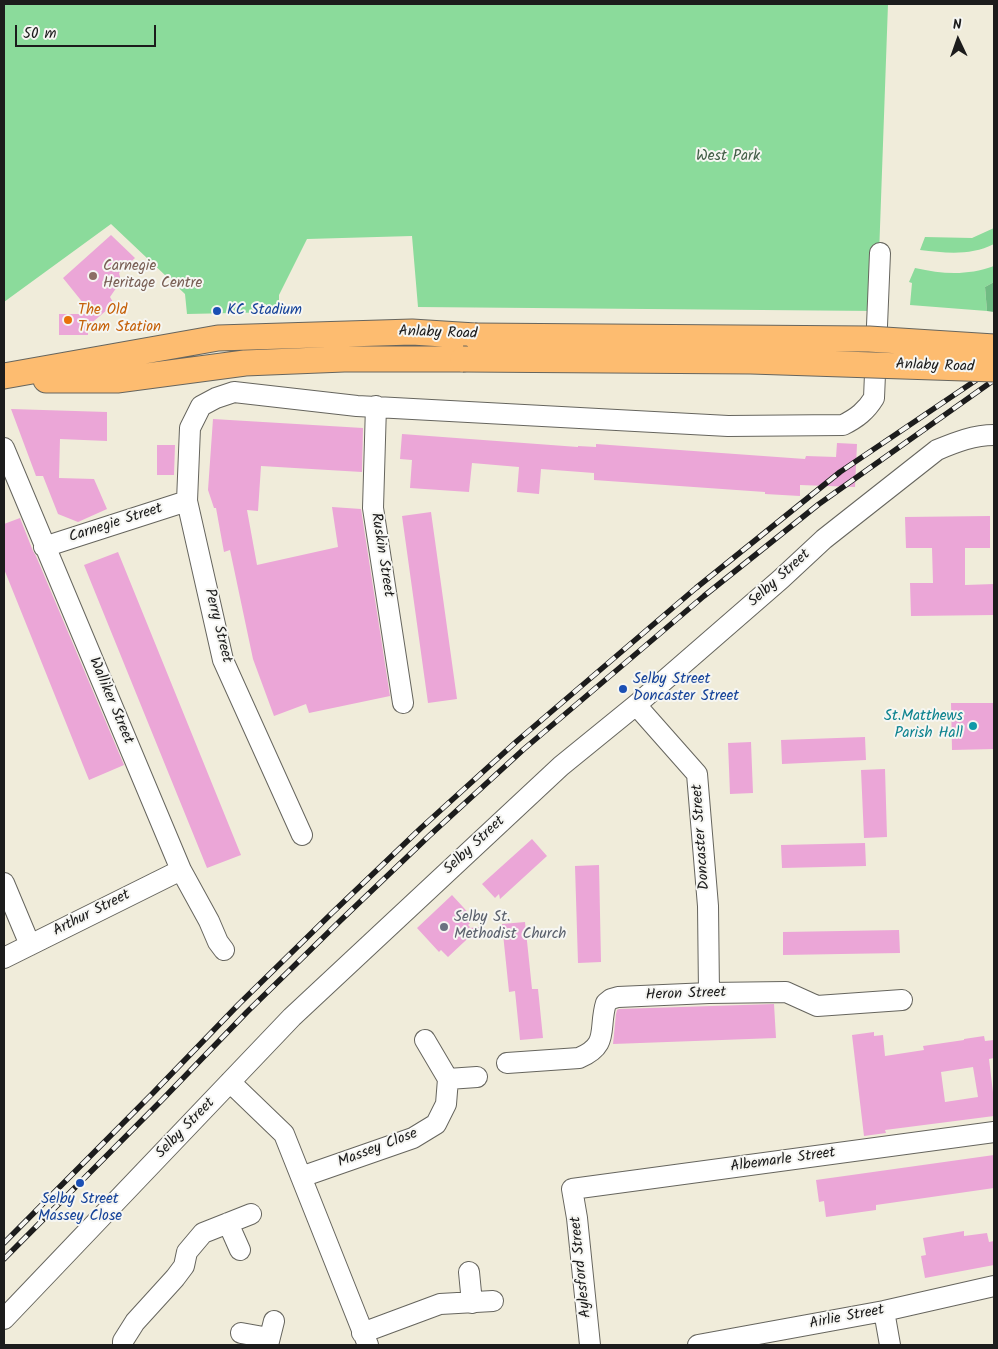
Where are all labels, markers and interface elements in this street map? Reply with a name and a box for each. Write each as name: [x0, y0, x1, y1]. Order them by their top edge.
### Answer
text: N: [952, 14, 962, 36]
scale bar: [18, 15, 159, 47]
north arrow: [933, 15, 983, 65]
text: 50 m: [23, 22, 57, 46]
park label: West Park: [696, 148, 760, 166]
place label: Carnegie Heritage Centre: [103, 258, 202, 293]
marker: Carnegie Heritage Centre: [87, 270, 99, 282]
place label: The Old Tram Station: [78, 302, 161, 337]
place label: KC Stadium: [227, 302, 302, 320]
marker: KC Stadium: [211, 305, 223, 317]
marker: The Old Tram Station: [62, 314, 74, 326]
street label: Anlaby Road: [398, 324, 478, 344]
street label: Anlaby Road: [895, 357, 975, 377]
street label: Carnegie Street: [67, 500, 165, 548]
street label: Ruskin Street: [365, 512, 397, 598]
street label: Selby Street: [745, 546, 815, 612]
street label: Perry Street: [199, 587, 235, 665]
street label: Walliker Street: [84, 655, 136, 747]
place label: Selby Street Doncaster Street: [633, 671, 739, 706]
marker: Selby Street Doncaster Street: [617, 683, 629, 695]
place label: St.Matthews Parish Hall: [884, 708, 963, 743]
marker: St.Matthews Parish Hall: [967, 720, 979, 732]
street label: Doncaster Street: [689, 783, 715, 891]
street label: Selby Street: [441, 813, 509, 879]
street label: Arthur Street: [50, 887, 134, 941]
place label: Selby St. Methodist Church: [454, 909, 566, 944]
marker: Selby St. Methodist Church: [438, 921, 450, 933]
street label: Heron Street: [645, 985, 727, 1005]
street label: Selby Street: [153, 1095, 219, 1163]
street label: Massey Close: [336, 1126, 420, 1172]
street label: Albemarle Street: [729, 1145, 837, 1177]
marker: Selby Street Massey Close: [74, 1177, 86, 1189]
place label: Selby Street Massey Close: [38, 1191, 122, 1226]
street label: Aylesford Street: [568, 1215, 596, 1319]
street label: Airlie Street: [808, 1302, 886, 1334]

